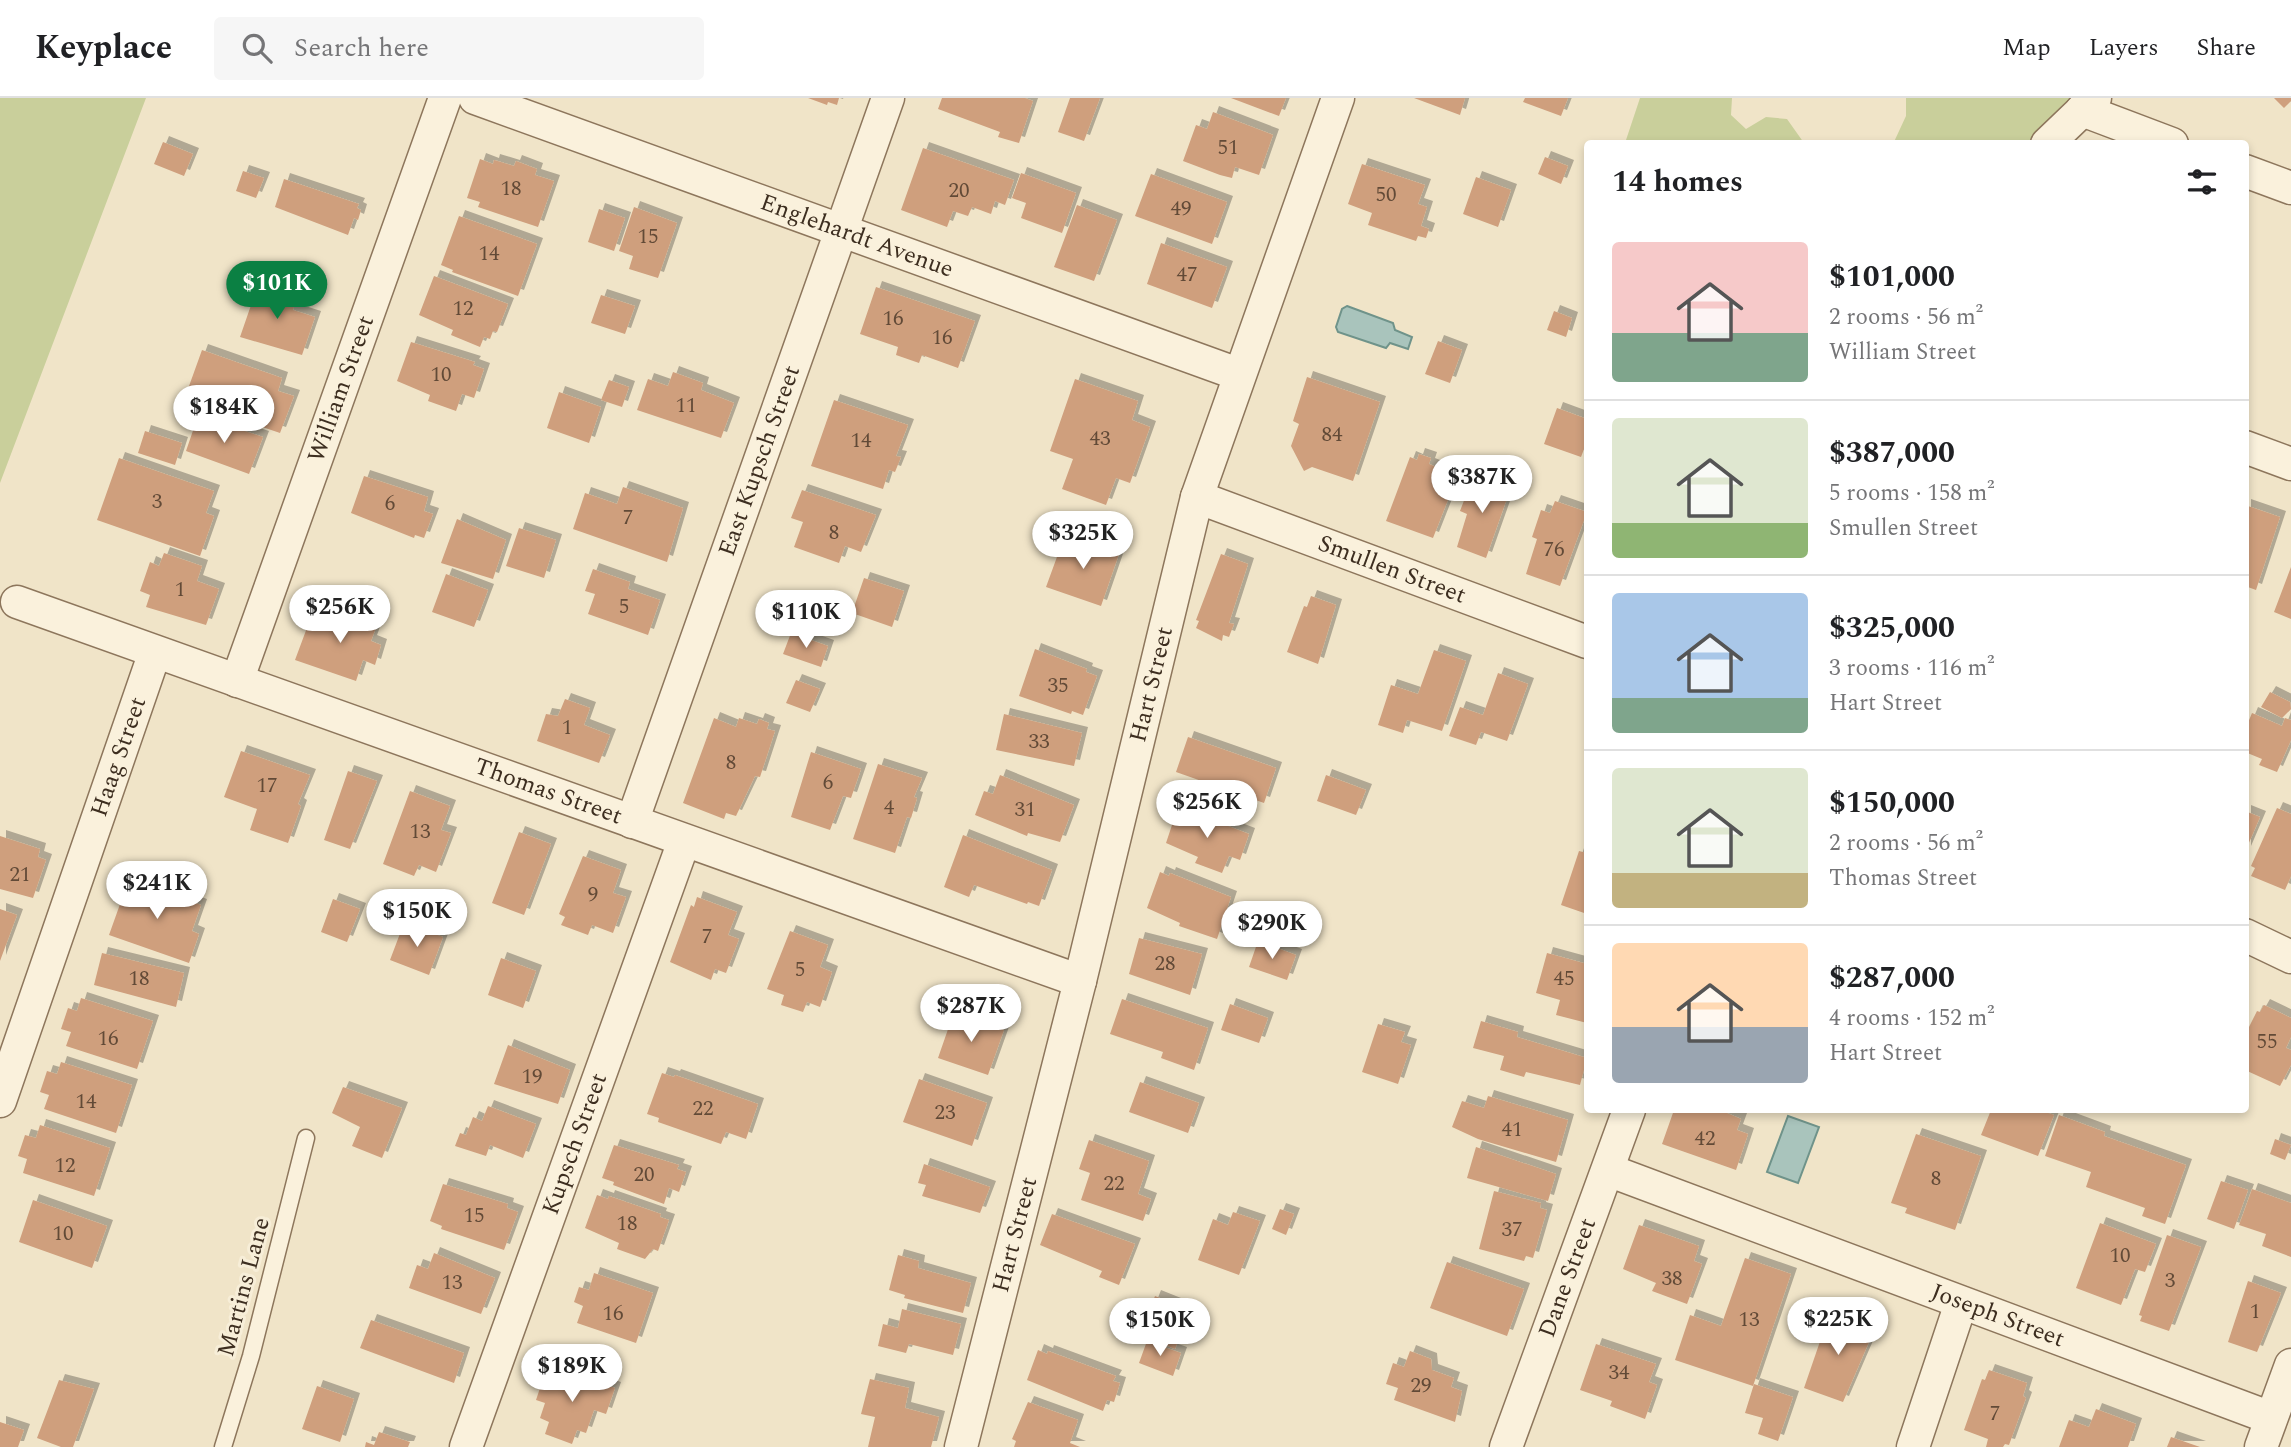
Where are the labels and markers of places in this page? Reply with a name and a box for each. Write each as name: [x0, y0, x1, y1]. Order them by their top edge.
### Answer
pin: $101K: [228, 262, 326, 321]
pin: $184K: [175, 386, 273, 445]
pin: $387K: [1433, 456, 1531, 515]
pin: $325K: [1034, 512, 1132, 571]
pin: $256K: [291, 586, 389, 645]
pin: $110K: [757, 590, 855, 650]
pin: $256K: [1158, 780, 1256, 840]
pin: $241K: [108, 862, 206, 921]
pin: $150K: [368, 890, 466, 949]
pin: $290K: [1223, 902, 1321, 961]
pin: $287K: [922, 984, 1020, 1044]
pin: $150K: [1111, 1298, 1209, 1358]
pin: $225K: [1789, 1298, 1887, 1357]
pin: $189K: [523, 1344, 621, 1404]

